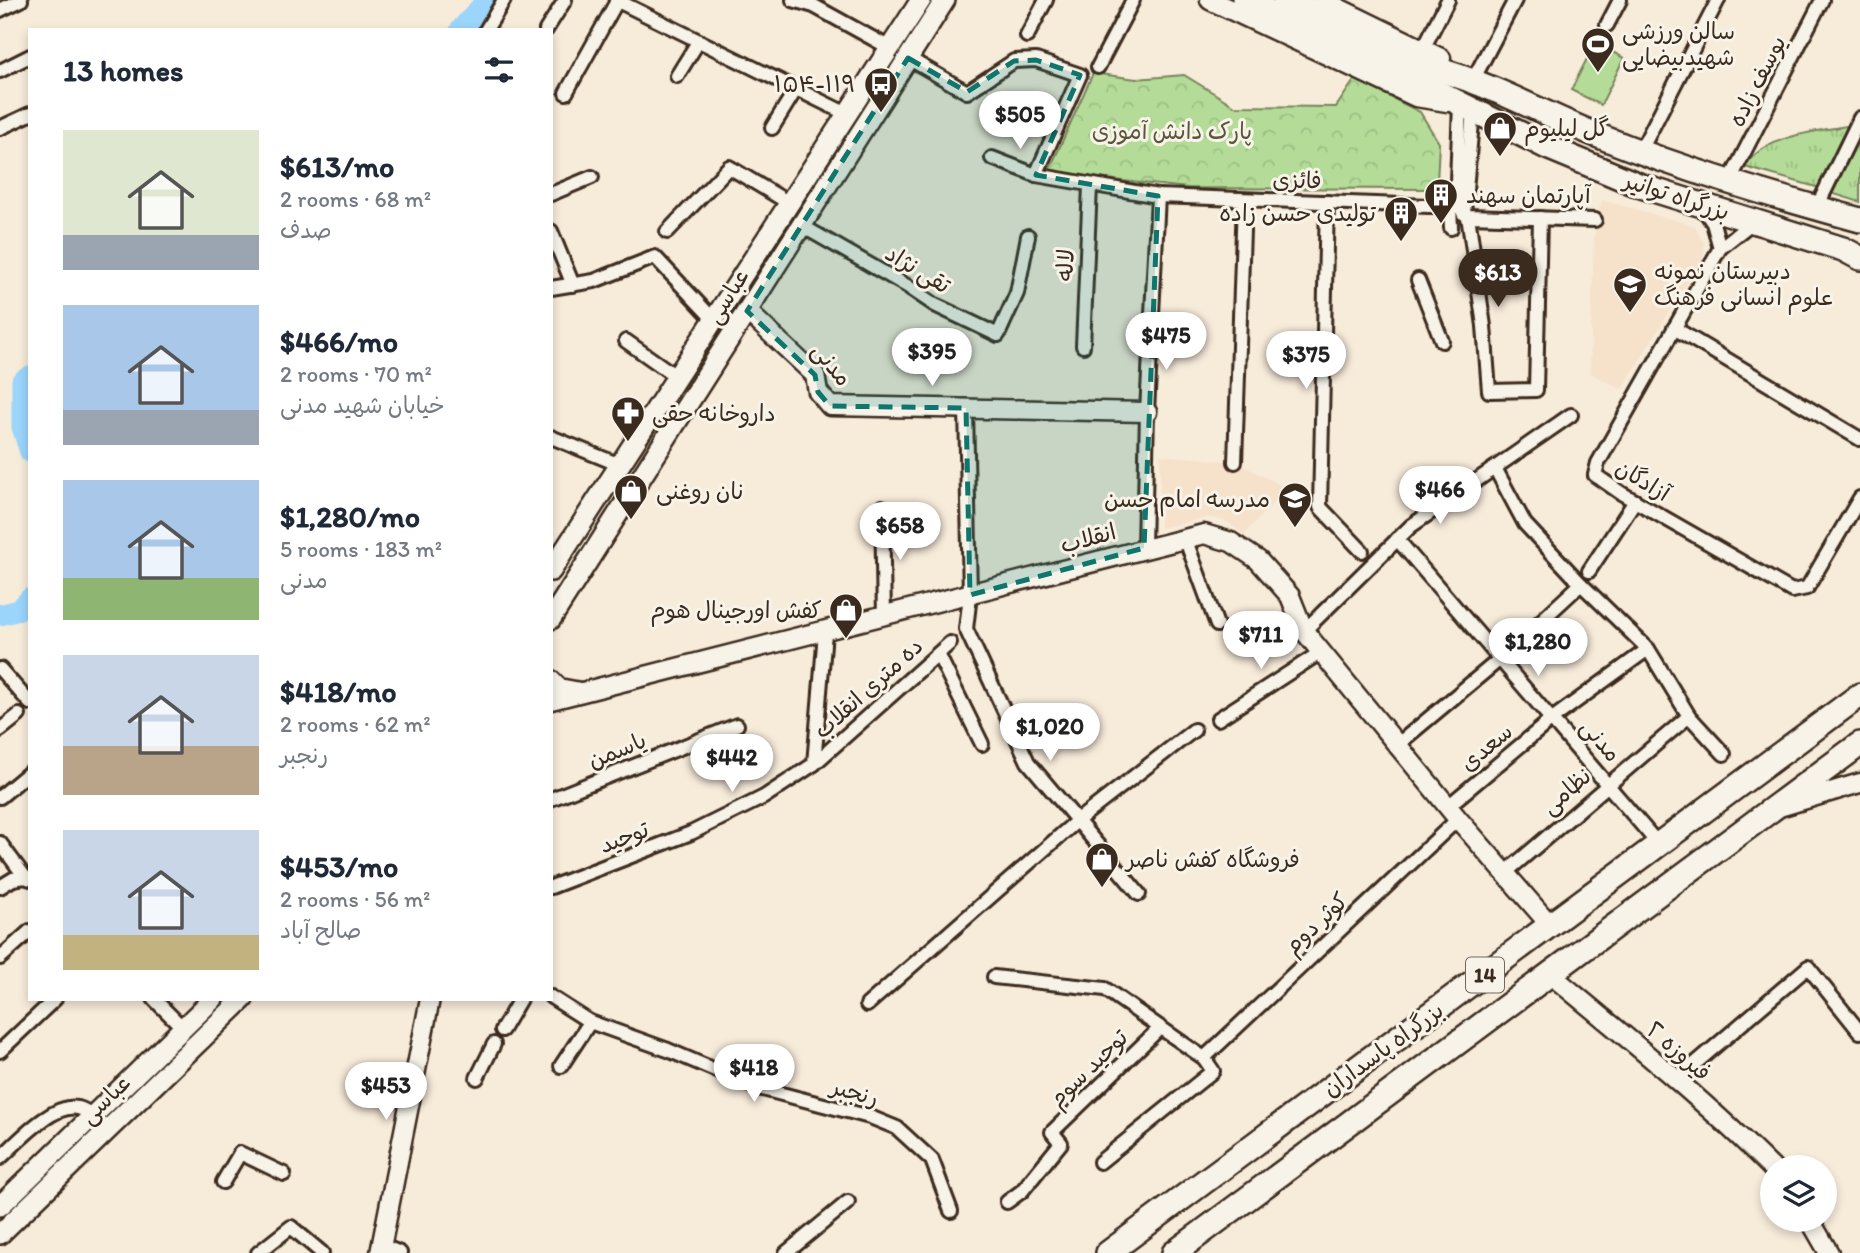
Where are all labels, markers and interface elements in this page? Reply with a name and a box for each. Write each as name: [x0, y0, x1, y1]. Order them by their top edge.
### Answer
place label: سالن ورزشی شهیدبیضایی: [1622, 17, 1735, 72]
sports icon: سالن ورزشی شهیدبیضایی: [1579, 25, 1617, 74]
street label: یوسف زاده: [1722, 31, 1792, 131]
icon: filters: [480, 51, 518, 89]
text: 13 homes: [63, 52, 183, 89]
bus stop icon: ۱۵۴-۱۱۹: [862, 65, 900, 114]
place label: ۱۵۴-۱۱۹: [774, 70, 856, 98]
pin: $505: [979, 92, 1061, 151]
text: $505: [995, 100, 1045, 128]
shop icon: گل لیلیوم: [1481, 109, 1519, 158]
place label: گل لیلیوم: [1524, 114, 1609, 146]
park label: پارک دانش آموزی: [1092, 117, 1252, 146]
text: $613/mo: [280, 148, 394, 185]
icon: home: [119, 158, 203, 242]
street label: بزرگراه توانیر: [1619, 165, 1733, 226]
street label: فائزی: [1272, 166, 1322, 194]
building icon: آپارتمان سهند: [1422, 176, 1460, 225]
place label: آپارتمان سهند: [1466, 181, 1592, 210]
text: 2 rooms · 68 m²: [280, 185, 431, 213]
building icon: تولیدی حسن زاده: [1382, 194, 1420, 243]
place label: تولیدی حسن زاده: [1219, 199, 1376, 227]
text: صدف: [280, 216, 332, 244]
street label: تقی نژاد: [880, 239, 956, 300]
street label: لاله: [1050, 248, 1080, 282]
pin: $613: [1457, 250, 1539, 309]
place label: دبیرستان نمونه علوم انسانی فرهنگ: [1654, 257, 1833, 315]
text: $613: [1474, 258, 1522, 286]
street label: عباسى: [699, 263, 755, 329]
school or university icon: دبیرستان نمونه علوم انسانی فرهنگ: [1611, 265, 1649, 314]
pin: $475: [1125, 312, 1207, 372]
text: $475: [1142, 321, 1190, 349]
text: $466/mo: [280, 323, 398, 360]
pin: $395: [891, 328, 973, 388]
pin: $375: [1265, 332, 1347, 391]
icon: home: [119, 333, 203, 417]
street label: مدنی: [805, 337, 858, 392]
text: $395: [908, 337, 956, 365]
text: $375: [1282, 340, 1330, 368]
text: 2 rooms · 70 m²: [280, 360, 432, 388]
text: خیابان شهید مدنی: [280, 391, 445, 419]
pharmacy icon: داروخانه حقی: [609, 394, 647, 443]
place label: داروخانه حقی: [652, 399, 776, 428]
street label: آزادگان: [1611, 453, 1677, 508]
pin: $466: [1399, 466, 1481, 526]
shop icon: نان روغنی: [612, 472, 650, 521]
text: $466: [1415, 475, 1465, 503]
place label: نان روغنی: [656, 477, 744, 506]
school or university icon: مدرسه امام حسن: [1276, 480, 1314, 529]
place label: مدرسه امام حسن: [1104, 485, 1270, 517]
text: $1,280/mo: [280, 498, 420, 535]
pin: $658: [859, 503, 941, 562]
icon: home: [119, 508, 203, 592]
text: $658: [876, 511, 924, 539]
street label: انقلاب: [1057, 517, 1119, 559]
text: 5 rooms · 183 m²: [280, 535, 442, 563]
text: مدنی: [280, 566, 328, 594]
shop icon: کفش اورجینال هوم: [827, 591, 865, 640]
place label: کفش اورجینال هوم: [650, 596, 822, 627]
pin: $711: [1220, 612, 1302, 671]
pin: $1,280: [1481, 618, 1595, 678]
text: $711: [1239, 620, 1283, 648]
text: $1,280: [1505, 627, 1571, 655]
street label: ده متری انقلاب: [808, 632, 928, 744]
text: $418/mo: [280, 673, 397, 710]
icon: home: [119, 683, 203, 767]
pin: $1,020: [993, 704, 1107, 763]
text: 2 rooms · 62 m²: [280, 710, 431, 738]
text: $1,020: [1016, 712, 1084, 740]
street label: مدنی: [1574, 713, 1627, 768]
street label: سعدی: [1454, 717, 1518, 777]
street label: یاسمن: [584, 726, 650, 774]
pin: $442: [691, 734, 773, 794]
text: رنجبر: [280, 741, 328, 769]
text: $442: [706, 743, 758, 771]
street label: نظامی: [1535, 762, 1597, 821]
street label: توحید: [595, 815, 653, 859]
shop icon: فروشگاه کفش ناصر: [1083, 840, 1121, 889]
place label: فروشگاه کفش ناصر: [1124, 845, 1300, 873]
text: $453/mo: [280, 848, 398, 885]
icon: home: [119, 858, 203, 942]
text: 2 rooms · 56 m²: [280, 885, 431, 913]
street label: کوثر دوم: [1278, 886, 1357, 963]
text: صالح آباد: [280, 916, 362, 944]
road number: 14: [1466, 958, 1504, 992]
street label: بزرگراه پاسداران: [1317, 996, 1450, 1103]
street label: فیروزه ٢: [1641, 1015, 1717, 1087]
street label: توحید سوم: [1042, 1023, 1136, 1115]
pin: $418: [713, 1044, 795, 1104]
text: $418: [730, 1053, 778, 1081]
pin: $453: [345, 1062, 427, 1122]
street label: عباسى: [74, 1068, 137, 1130]
text: $453: [361, 1071, 411, 1099]
street label: رنجبر: [826, 1071, 882, 1112]
map controls: [1760, 1155, 1837, 1232]
button: layers: [1760, 1155, 1837, 1232]

